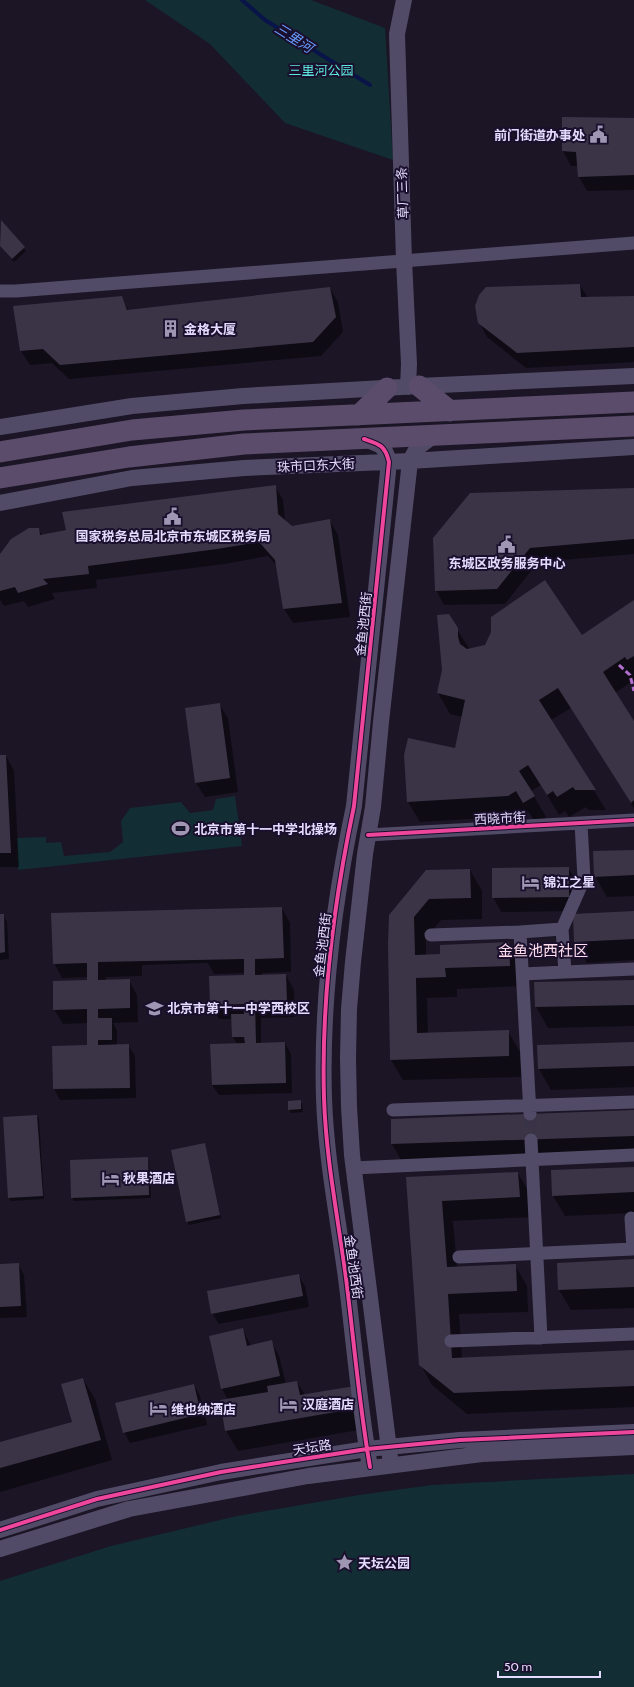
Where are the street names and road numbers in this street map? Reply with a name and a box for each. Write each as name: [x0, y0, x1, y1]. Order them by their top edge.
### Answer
street label: 草厂三条: [393, 167, 411, 219]
street label: 珠市口东大街: [277, 455, 355, 475]
street label: 金鱼池西街: [352, 591, 374, 657]
street label: 西晓市街: [474, 809, 526, 827]
street label: 金鱼池西街: [310, 912, 334, 978]
street label: 金鱼池西街: [342, 1234, 366, 1300]
street label: 天坛路: [291, 1436, 333, 1458]

